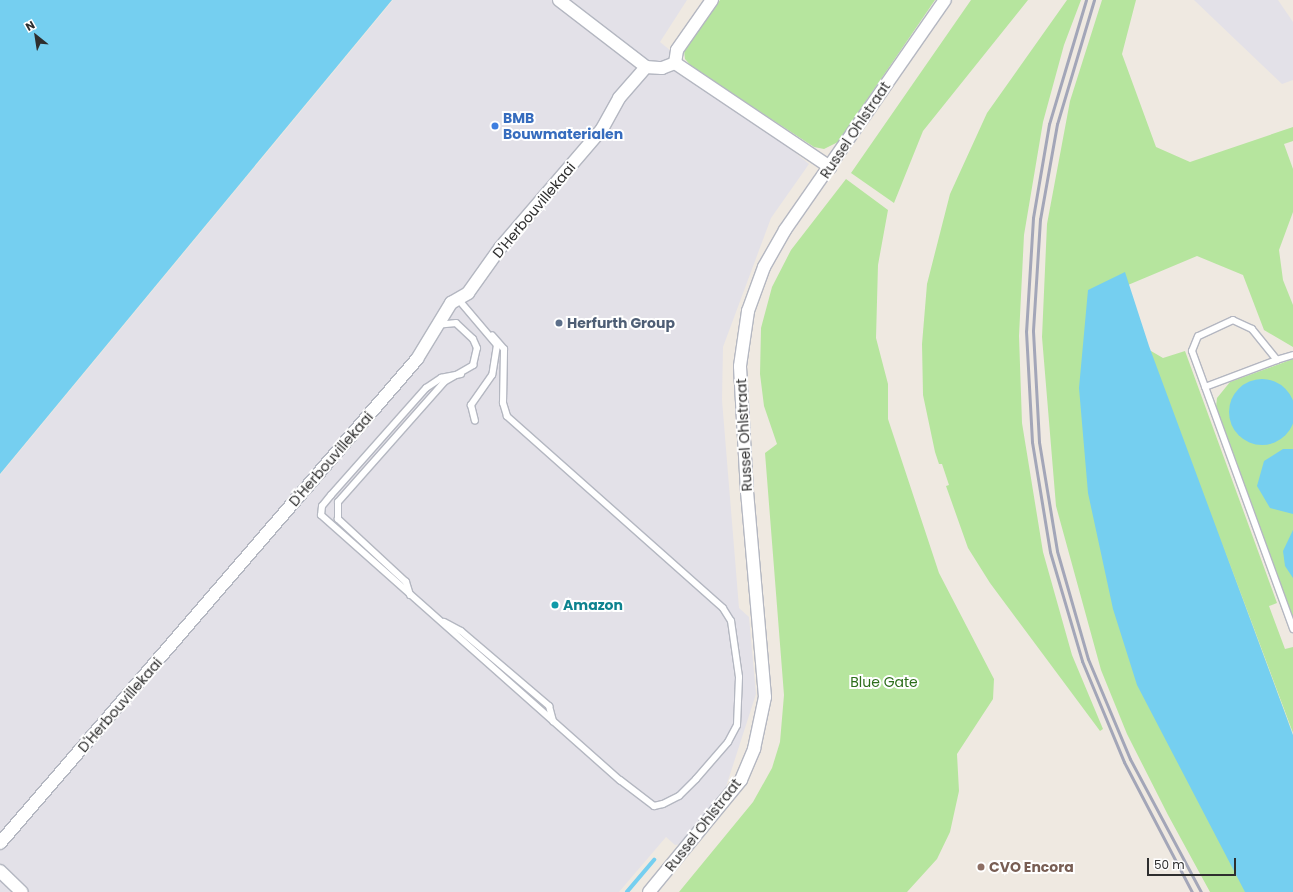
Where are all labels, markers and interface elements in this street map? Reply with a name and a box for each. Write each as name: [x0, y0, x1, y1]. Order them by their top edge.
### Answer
north arrow: [16, 16, 56, 56]
text: N: [22, 17, 38, 35]
street label: Russel Ohlstraat: [816, 78, 894, 182]
place label: BMB Bouwmaterialen: [503, 110, 623, 142]
marker: BMB Bouwmaterialen: [490, 121, 500, 131]
street label: D'Herbouvillekaai: [489, 159, 579, 261]
place label: Herfurth Group: [567, 315, 675, 331]
marker: Herfurth Group: [554, 318, 564, 328]
street label: Russel Ohlstraat: [733, 378, 755, 492]
street label: D'Herbouvillekaai: [285, 408, 377, 510]
place label: Amazon: [563, 597, 623, 613]
marker: Amazon: [550, 600, 560, 610]
street label: D'Herbouvillekaai: [74, 654, 166, 756]
park label: Blue Gate: [850, 674, 918, 690]
street label: Russel Ohlstraat: [662, 775, 744, 875]
scale bar: [1149, 850, 1238, 876]
text: 50 m: [1154, 856, 1185, 873]
place label: CVO Encora: [989, 859, 1074, 875]
marker: CVO Encora: [976, 862, 986, 872]

